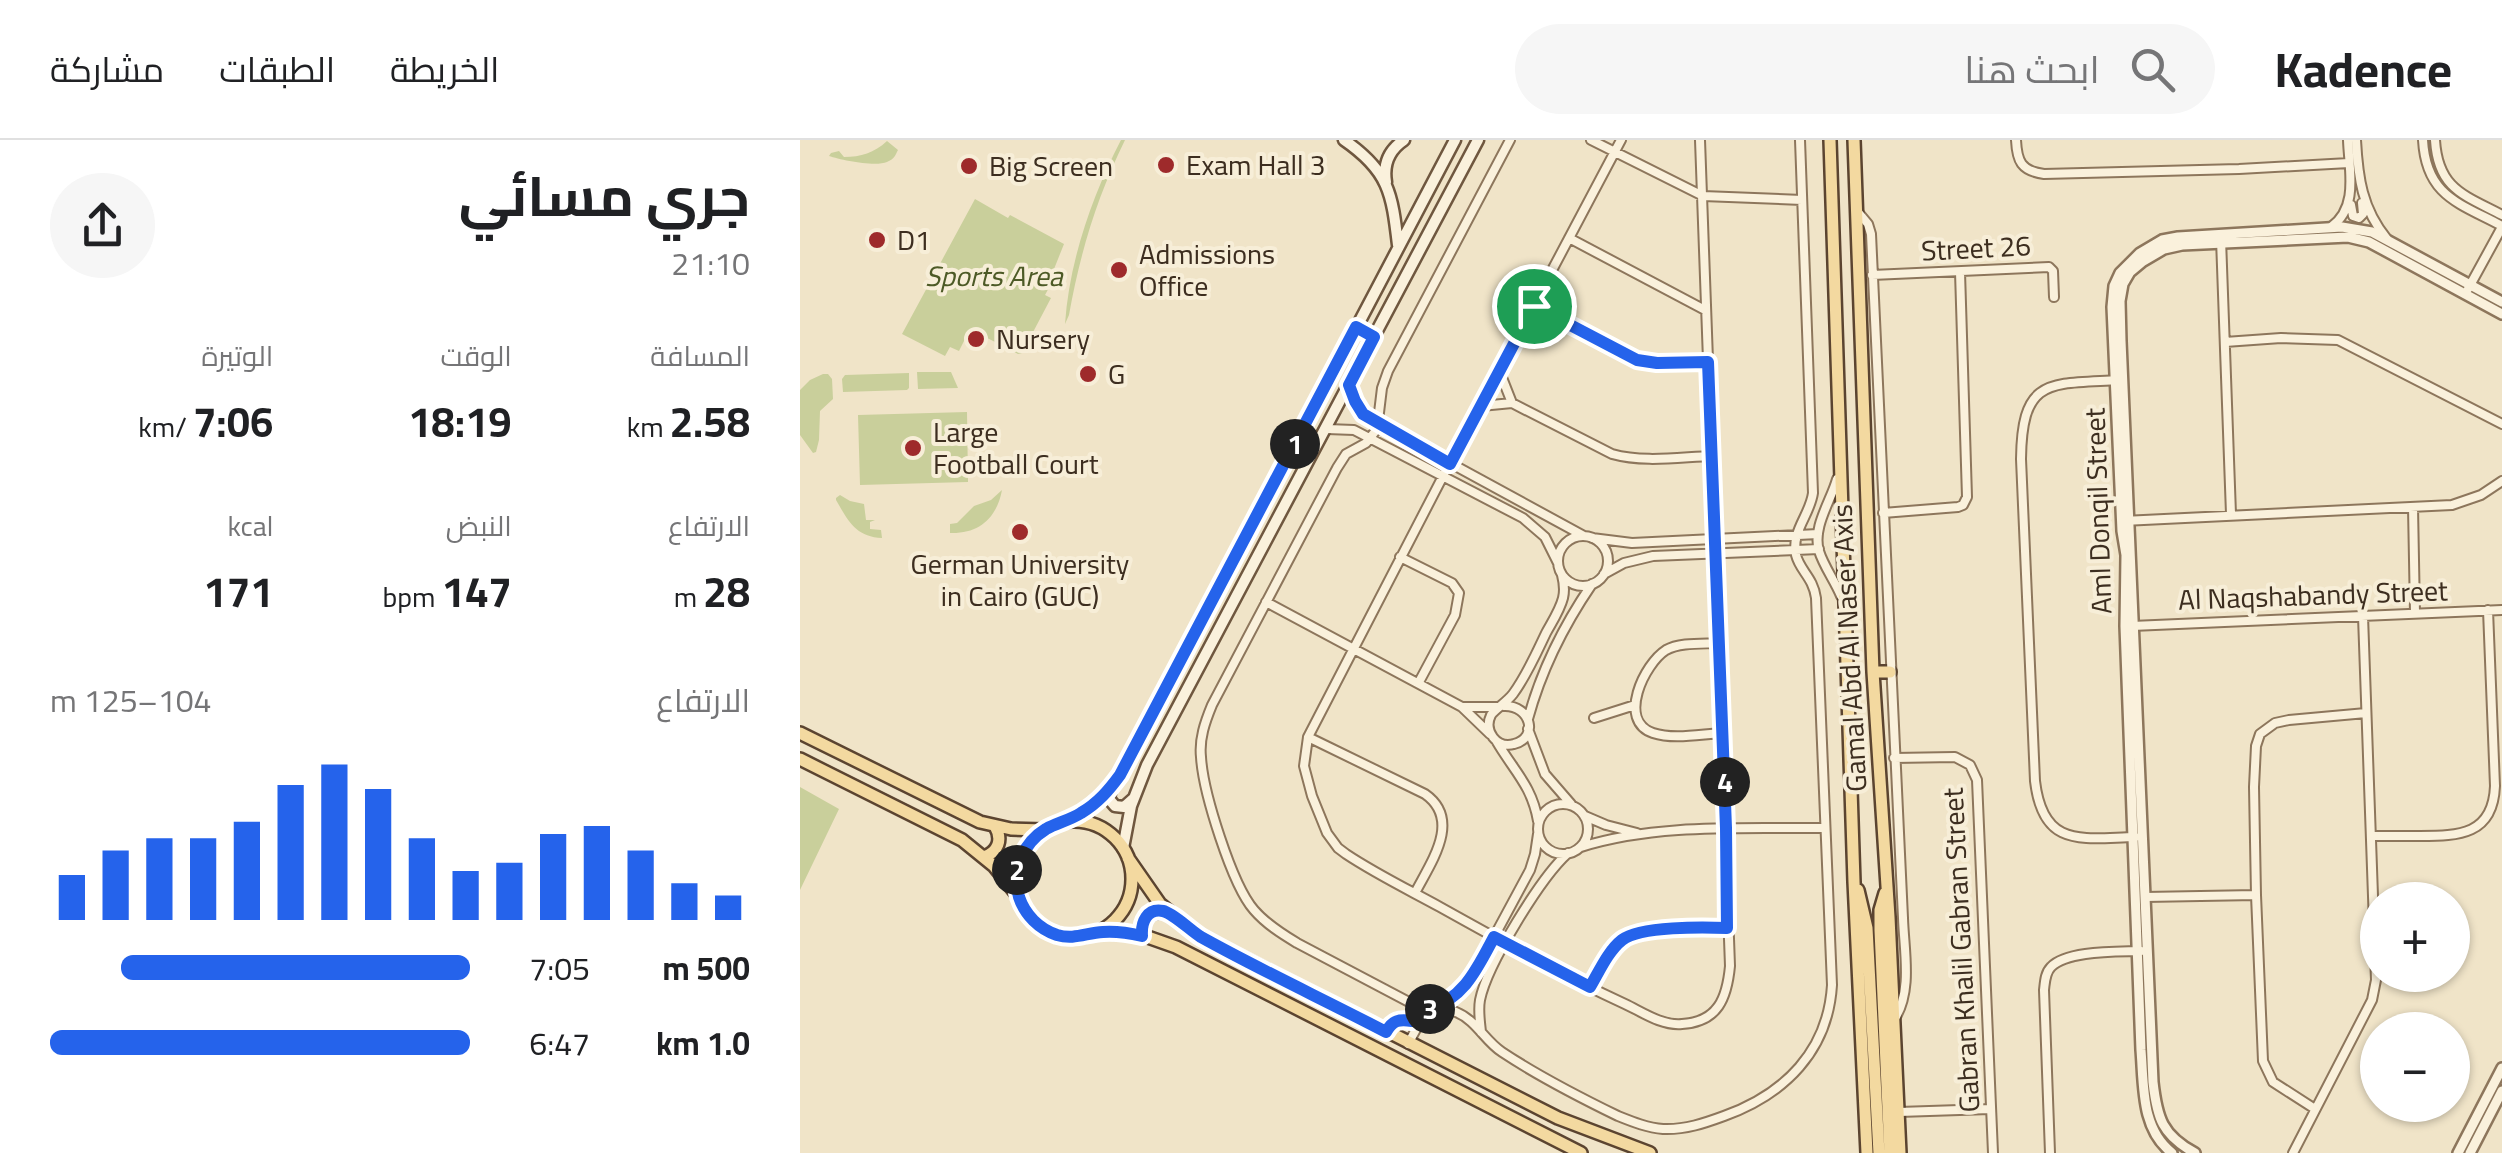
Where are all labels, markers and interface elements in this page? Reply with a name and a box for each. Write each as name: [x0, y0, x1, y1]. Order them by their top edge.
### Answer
search box: [1515, 24, 2215, 114]
text: Kadence: [2275, 24, 2452, 114]
text: ابحث هنا: [1964, 33, 2100, 105]
text: مشاركة: [50, 36, 164, 102]
text: الطبقات: [219, 36, 335, 102]
text: الخريطة: [390, 36, 499, 102]
icon: search: [2125, 42, 2180, 97]
place label: Exam Hall 3: [1186, 139, 1325, 191]
place label: Big Screen: [989, 140, 1113, 192]
text: جري مسائي: [459, 144, 750, 247]
marker: Exam Hall 3: [1155, 154, 1177, 176]
marker: Big Screen: [958, 155, 980, 177]
button: share: [50, 173, 155, 278]
place label: D1: [897, 214, 931, 266]
street label: Street 26: [1920, 219, 2032, 277]
place label: Admissions Office: [1139, 228, 1275, 312]
marker: D1: [866, 229, 888, 251]
text: 21:10: [671, 233, 750, 293]
park label: Sports Area: [925, 250, 1064, 302]
marker: Admissions Office: [1108, 259, 1130, 281]
pin: [1492, 264, 1577, 349]
icon: arrive: [1507, 279, 1562, 334]
place label: Nursery: [996, 313, 1090, 365]
marker: Nursery: [965, 328, 987, 350]
text: الوتيرة: [201, 330, 273, 382]
text: الوقت: [440, 330, 512, 382]
text: المسافة: [650, 330, 750, 382]
place label: G: [1108, 348, 1125, 400]
marker: G: [1077, 363, 1099, 385]
text: 7:06: [193, 382, 273, 461]
text: 18:19: [408, 382, 512, 461]
text: 2.58: [670, 382, 750, 461]
text: /km: [138, 401, 193, 453]
text: km: [627, 401, 670, 453]
place label: Large Football Court: [933, 406, 1099, 490]
street label: Aml Donqil Street: [2068, 407, 2128, 615]
text: 1: [1287, 418, 1303, 470]
pin: 1: [1270, 419, 1320, 469]
marker: Large Football Court: [902, 437, 924, 459]
text: kcal: [227, 500, 273, 552]
text: النبض: [446, 500, 512, 552]
text: الارتفاع: [668, 500, 750, 552]
street label: Gamal Abd Al Naser Axis: [1816, 503, 1882, 793]
marker: German University in Cairo (GUC): [1009, 521, 1031, 543]
place label: German University in Cairo (GUC): [911, 538, 1129, 622]
text: 171: [203, 552, 273, 631]
text: 147: [442, 552, 512, 631]
text: 28: [703, 552, 750, 631]
street label: Al Naqshabandy Street: [2177, 564, 2449, 626]
text: bpm: [382, 571, 442, 623]
text: m: [674, 571, 703, 623]
text: 104–125 m: [50, 670, 212, 730]
text: الارتفاع: [656, 670, 750, 730]
text: 4: [1717, 756, 1733, 808]
pin: 4: [1700, 757, 1750, 807]
street label: Gabran Khalil Gabran Street: [1927, 786, 1995, 1114]
text: 2: [1009, 844, 1025, 896]
pin: 2: [992, 845, 1042, 895]
map controls: [2360, 882, 2470, 1122]
button: +: [2360, 882, 2470, 992]
text: 7:05: [529, 938, 590, 998]
text: 500 m: [663, 938, 750, 998]
text: 3: [1422, 983, 1438, 1035]
pin: 3: [1405, 984, 1455, 1034]
button: −: [2360, 1012, 2470, 1122]
text: 6:47: [529, 1013, 590, 1073]
text: 1.0 km: [656, 1013, 750, 1073]

